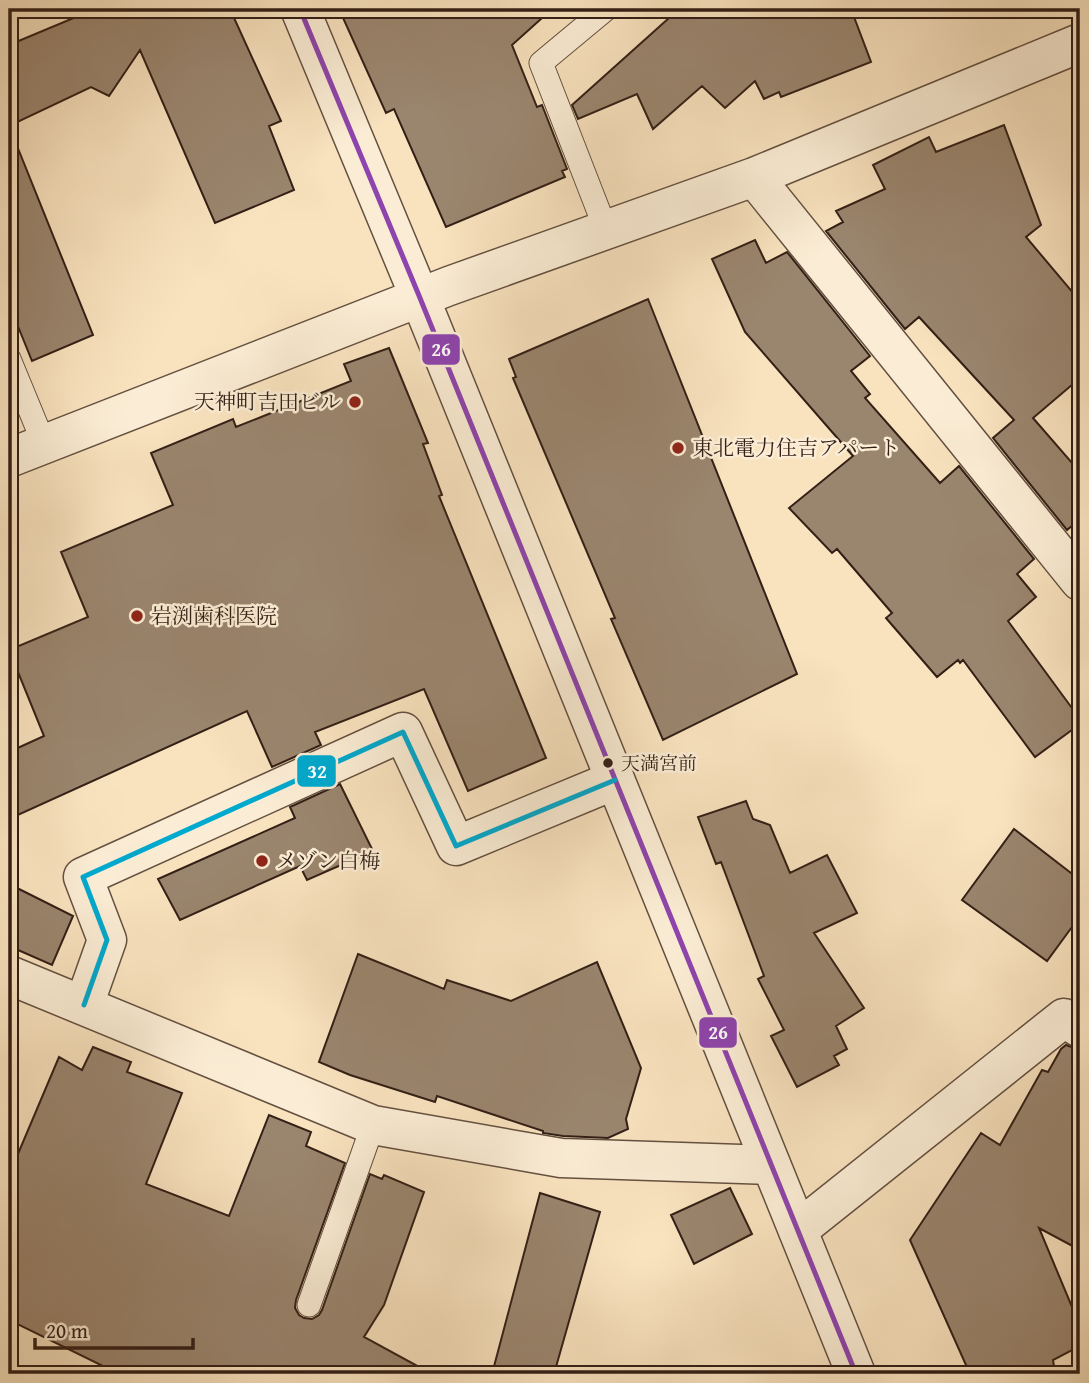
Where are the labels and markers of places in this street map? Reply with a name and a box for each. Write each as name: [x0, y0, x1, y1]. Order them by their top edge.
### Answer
place label: 天神町吉田ビル: [194, 386, 341, 417]
marker: 天神町吉田ビル: [347, 394, 363, 410]
place label: 東北電力住吉アパート: [692, 432, 900, 463]
marker: 東北電力住吉アパート: [670, 440, 686, 456]
place label: 岩渕歯科医院: [151, 600, 277, 631]
marker: 岩渕歯科医院: [129, 608, 145, 624]
place label: 天満宮前: [621, 749, 697, 777]
marker: 天満宮前: [601, 756, 615, 770]
place label: メゾン白梅: [276, 845, 380, 876]
marker: メゾン白梅: [254, 853, 270, 869]

